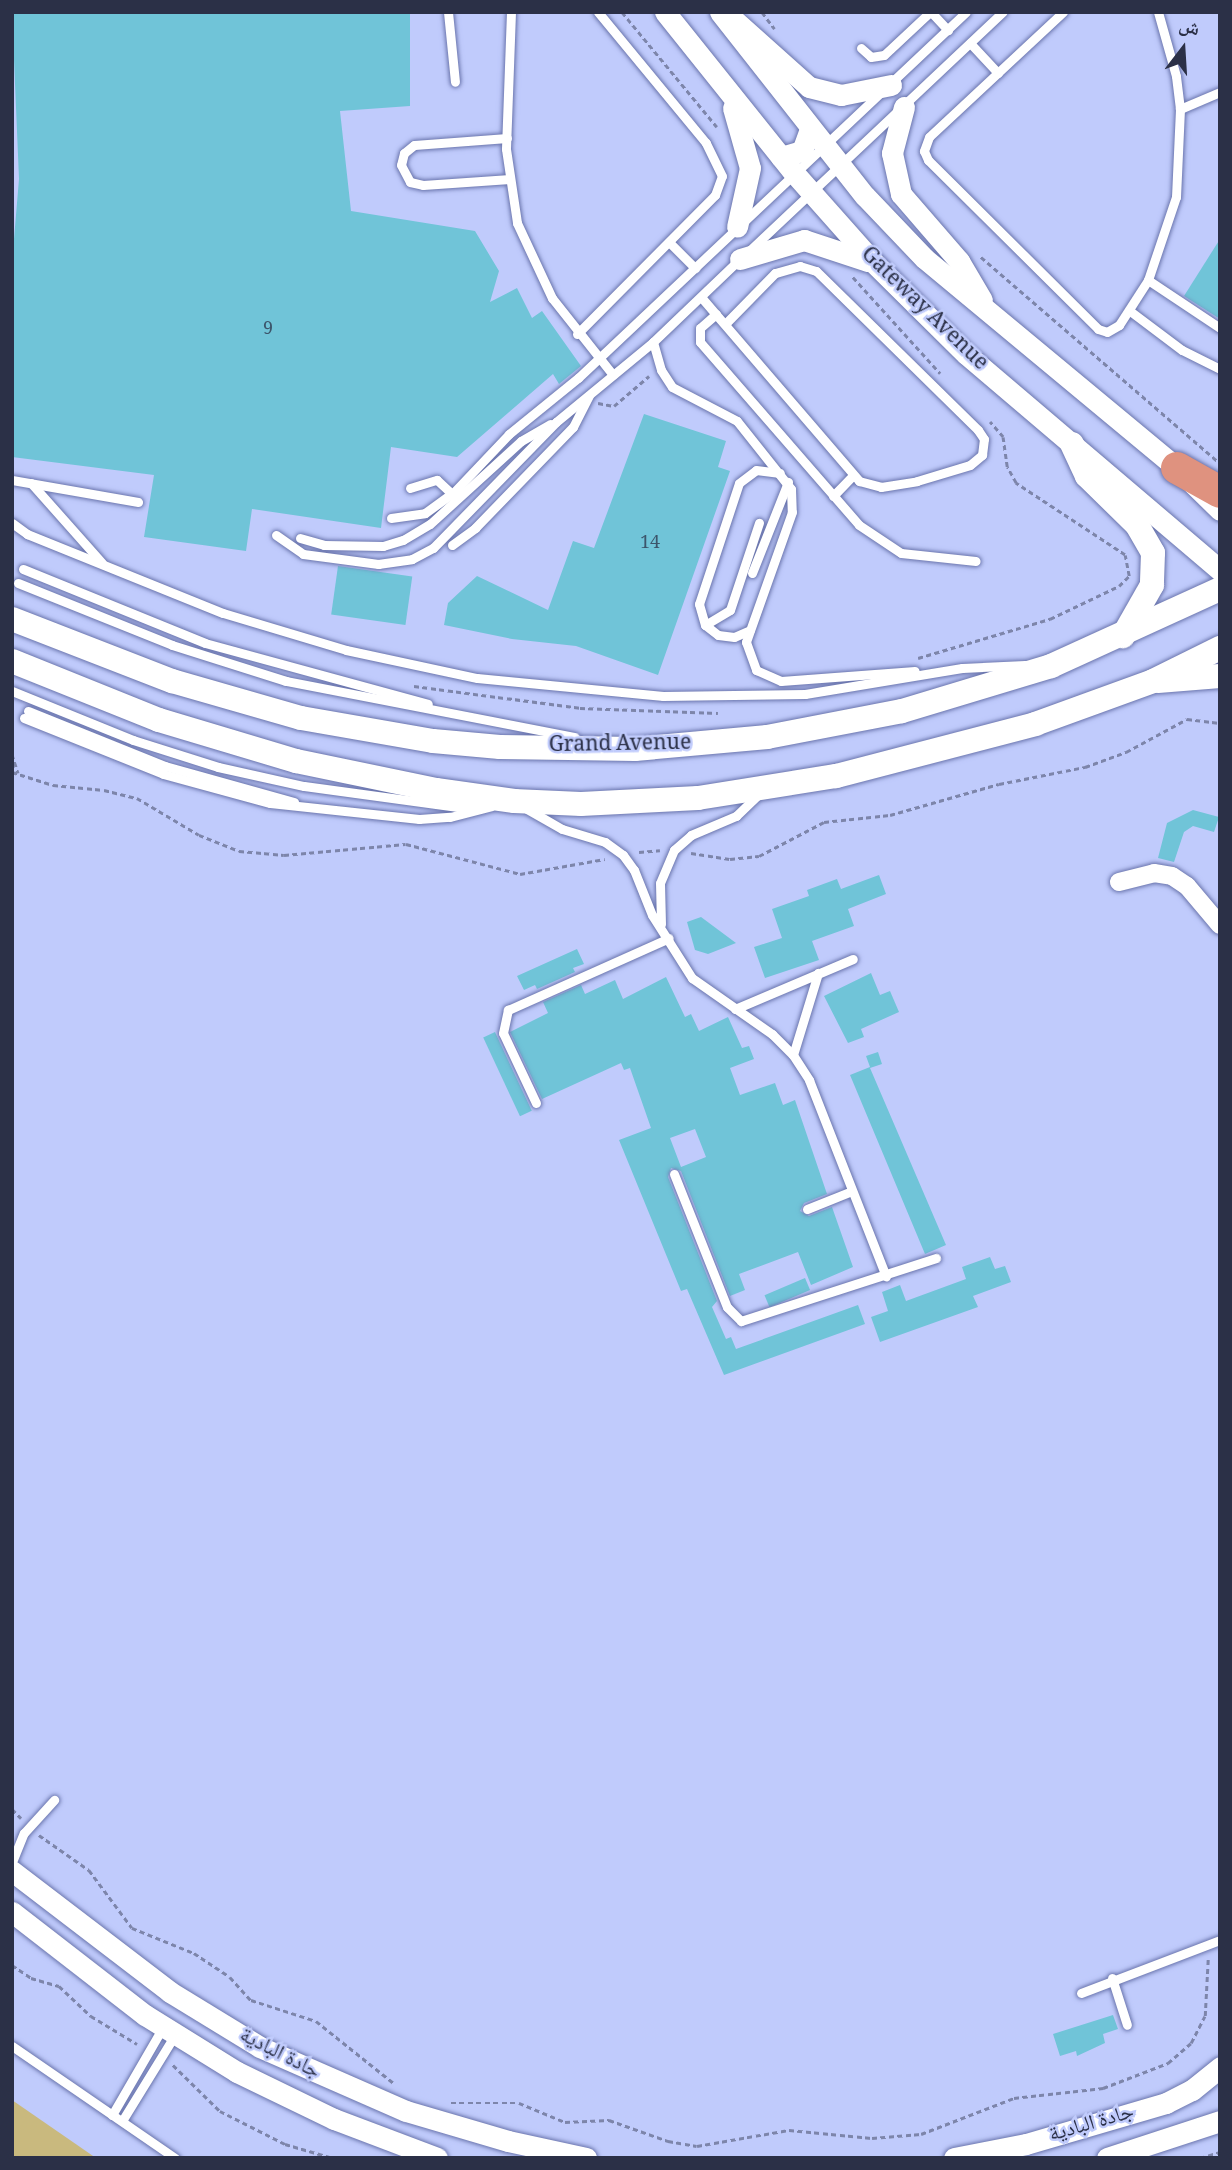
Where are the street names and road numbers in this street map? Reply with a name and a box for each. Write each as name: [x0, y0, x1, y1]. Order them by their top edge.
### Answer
street label: Gateway Avenue: [854, 243, 992, 377]
street label: Grand Avenue: [549, 732, 691, 760]
street label: جادة البادية: [235, 2024, 323, 2086]
street label: جادة البادية: [1047, 2101, 1137, 2149]

